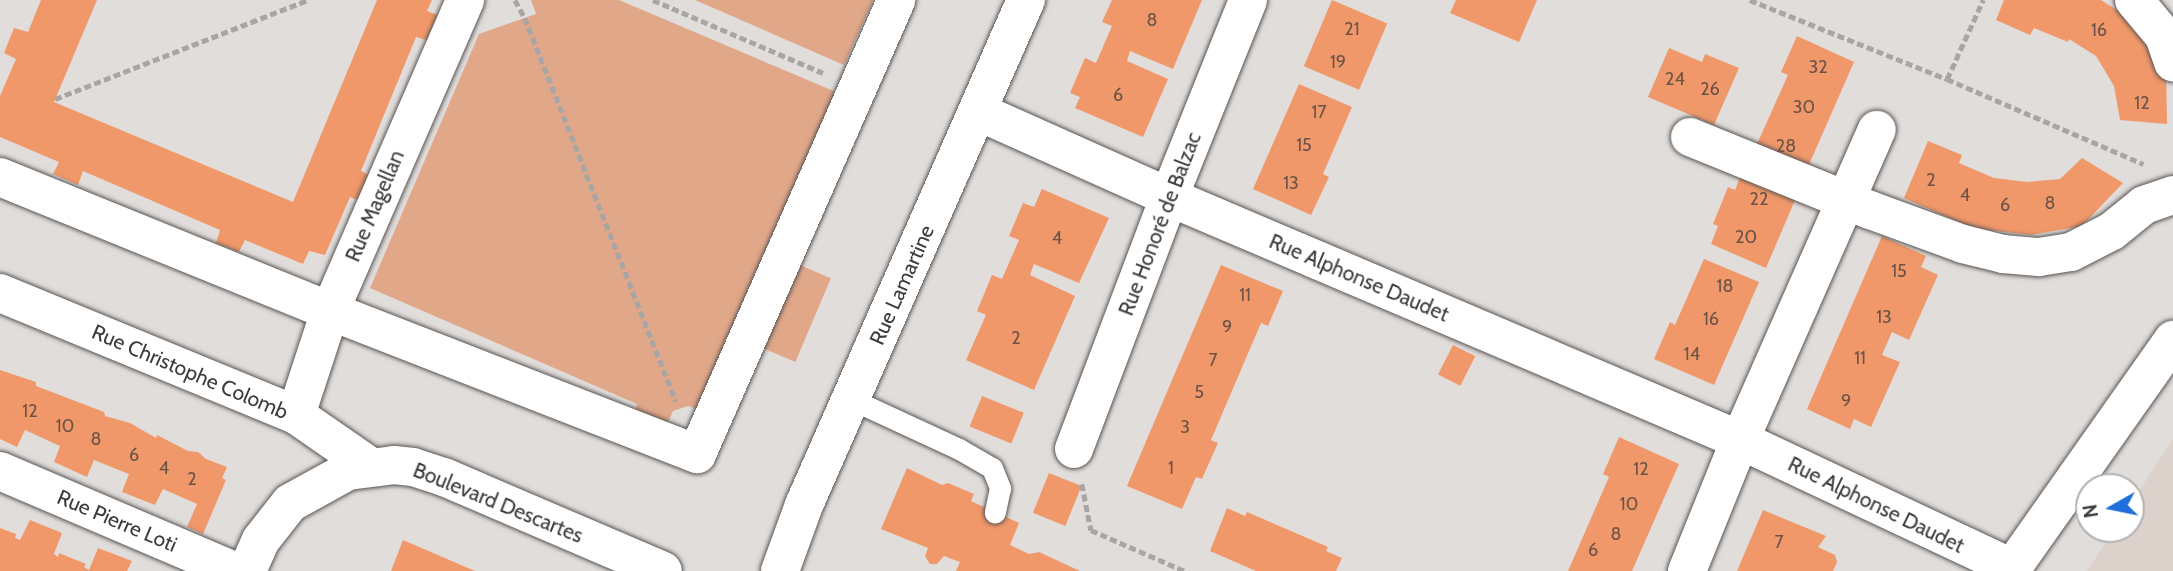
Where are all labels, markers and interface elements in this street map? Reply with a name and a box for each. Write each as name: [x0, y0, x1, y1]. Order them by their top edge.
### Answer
house number: 8: [1147, 9, 1157, 31]
house number: 21: [1344, 18, 1360, 40]
house number: 16: [2091, 19, 2107, 41]
house number: 19: [1330, 51, 1346, 73]
house number: 32: [1808, 56, 1828, 78]
house number: 24: [1665, 68, 1685, 90]
house number: 26: [1700, 78, 1720, 100]
house number: 6: [1113, 84, 1123, 106]
house number: 12: [2134, 92, 2150, 114]
house number: 30: [1793, 96, 1815, 118]
house number: 17: [1312, 101, 1326, 123]
street label: Rue Honoré de Balzac: [1113, 129, 1207, 319]
house number: 15: [1296, 134, 1312, 156]
house number: 28: [1776, 135, 1796, 157]
street label: Rue Magellan: [340, 146, 410, 266]
house number: 2: [1926, 169, 1936, 191]
house number: 13: [1283, 172, 1299, 194]
house number: 4: [1960, 184, 1970, 206]
house number: 22: [1750, 188, 1768, 210]
house number: 8: [2045, 192, 2055, 214]
house number: 6: [2000, 194, 2010, 216]
street label: Rue Lamartine: [864, 221, 940, 349]
house number: 20: [1735, 226, 1757, 248]
house number: 4: [1052, 227, 1062, 249]
street label: Rue Alphonse Daudet: [1265, 229, 1453, 327]
house number: 15: [1891, 260, 1907, 282]
house number: 18: [1717, 275, 1733, 297]
house number: 11: [1239, 284, 1251, 306]
house number: 13: [1876, 306, 1892, 328]
house number: 16: [1703, 308, 1719, 330]
house number: 9: [1222, 316, 1232, 338]
street label: Rue Christophe Colomb: [88, 319, 292, 425]
house number: 2: [1011, 327, 1021, 349]
house number: 14: [1684, 343, 1700, 365]
house number: 11: [1854, 347, 1866, 369]
house number: 7: [1208, 349, 1218, 371]
house number: 5: [1194, 381, 1204, 403]
house number: 9: [1841, 390, 1851, 412]
house number: 12: [22, 400, 38, 422]
house number: 10: [56, 415, 74, 437]
house number: 3: [1180, 416, 1190, 438]
house number: 8: [91, 428, 101, 450]
house number: 6: [129, 444, 139, 466]
street label: Rue Alphonse Daudet: [1784, 451, 1968, 559]
house number: 4: [159, 457, 169, 479]
street label: Boulevard Descartes: [409, 457, 587, 549]
house number: 1: [1168, 457, 1174, 479]
house number: 12: [1633, 458, 1649, 480]
house number: 2: [187, 468, 197, 490]
north arrow: [2075, 473, 2145, 543]
street label: Rue Pierre Loti: [53, 484, 181, 558]
house number: 10: [1620, 493, 1638, 515]
text: N: [2078, 503, 2103, 519]
house number: 8: [1611, 523, 1621, 545]
house number: 7: [1774, 531, 1784, 553]
house number: 6: [1588, 539, 1598, 561]

